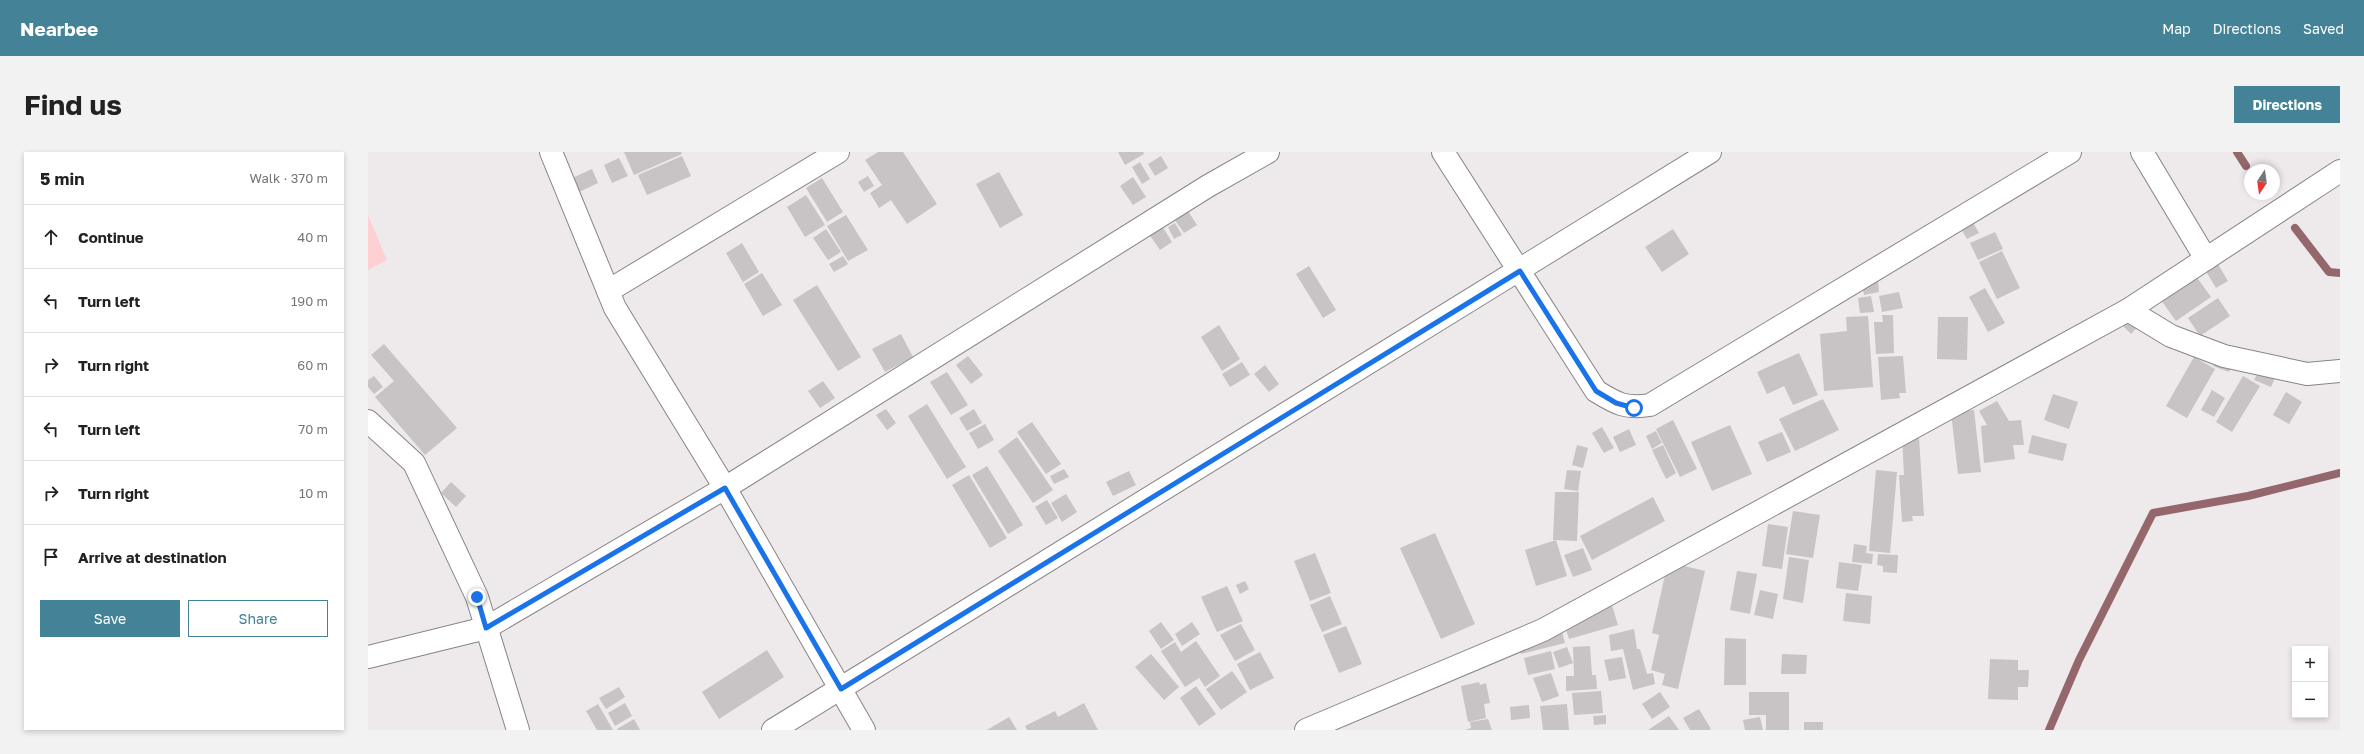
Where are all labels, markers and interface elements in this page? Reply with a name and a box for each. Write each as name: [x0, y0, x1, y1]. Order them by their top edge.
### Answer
text: Nearbee: [20, 17, 98, 40]
text: Map: [2162, 20, 2191, 37]
text: Directions: [2213, 20, 2281, 37]
text: Saved: [2303, 20, 2344, 37]
button: Directions: [2234, 86, 2340, 123]
text: Find us: [24, 88, 122, 121]
north arrow: [2244, 164, 2280, 200]
text: 5 min: [40, 168, 84, 189]
text: Walk · 370 m: [249, 170, 328, 186]
icon: ahead: [40, 226, 62, 248]
text: Continue: [78, 228, 144, 246]
text: 40 m: [297, 229, 328, 245]
icon: left: [40, 290, 62, 312]
text: Turn left: [78, 292, 140, 310]
text: 190 m: [291, 293, 328, 309]
icon: right: [40, 354, 62, 376]
text: Turn right: [78, 356, 149, 374]
text: 60 m: [297, 357, 328, 373]
route start: [1625, 399, 1643, 417]
icon: left: [40, 418, 62, 440]
text: Turn left: [78, 420, 140, 438]
text: 70 m: [298, 421, 328, 437]
icon: right: [40, 482, 62, 504]
text: Turn right: [78, 484, 149, 502]
text: 10 m: [299, 485, 328, 501]
icon: arrive: [40, 546, 62, 568]
text: Arrive at destination: [78, 548, 227, 566]
route end: [468, 588, 486, 606]
button: Save: [40, 600, 180, 637]
button: Share: [188, 600, 328, 637]
map controls: [2292, 646, 2328, 718]
button: +: [2292, 646, 2328, 682]
button: −: [2292, 682, 2328, 718]

